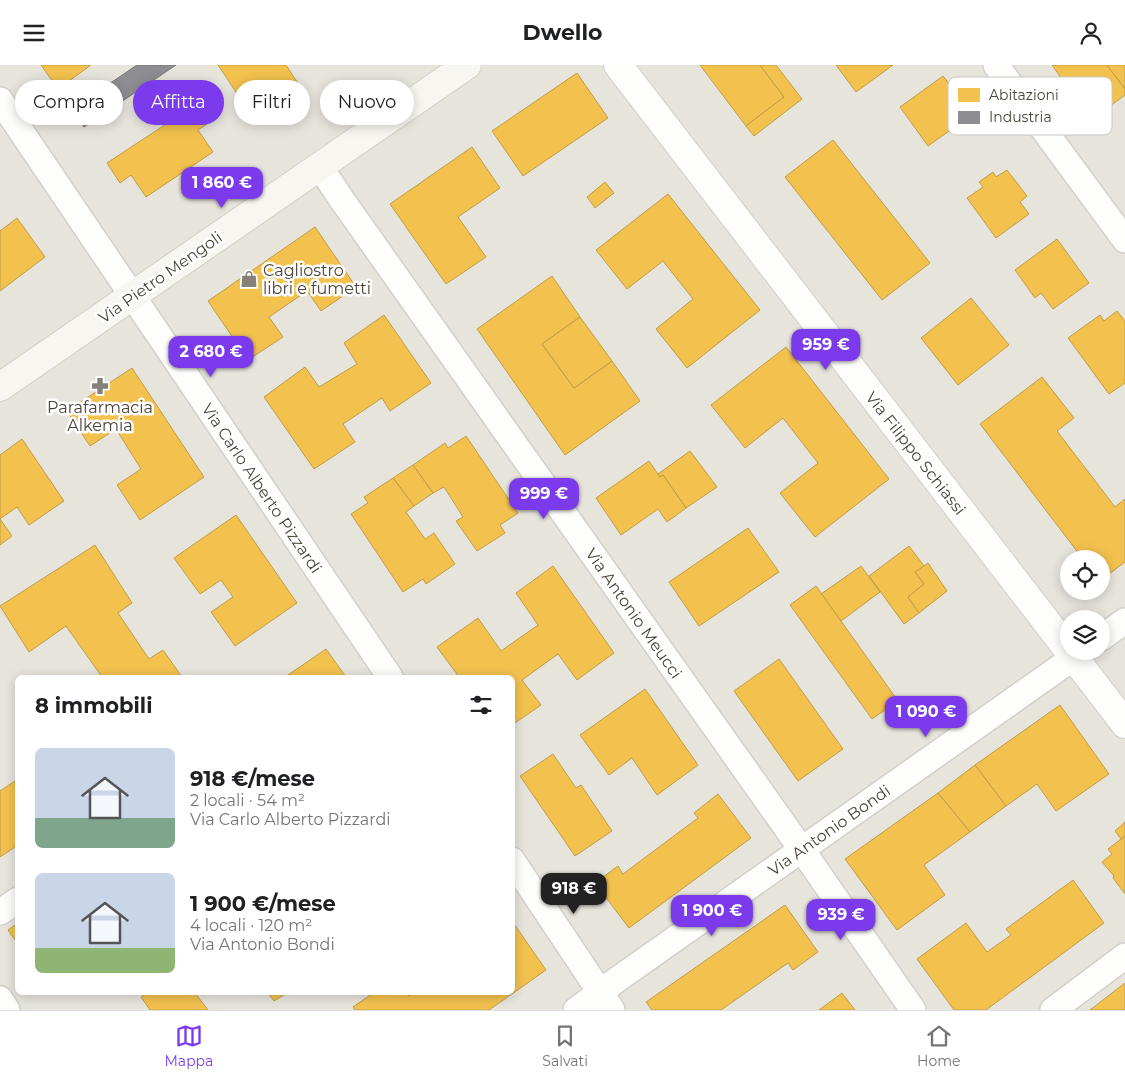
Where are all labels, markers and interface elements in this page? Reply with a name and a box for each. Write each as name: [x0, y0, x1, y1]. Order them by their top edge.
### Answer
icon: menu: [20, 19, 48, 47]
text: Dwello: [523, 19, 603, 46]
icon: person: [1077, 19, 1105, 47]
legend: [948, 77, 1112, 135]
chip: Compra: [15, 80, 123, 125]
chip: Affitta: [133, 80, 224, 125]
chip: Filtri: [234, 80, 310, 125]
chip: Nuovo: [320, 80, 414, 125]
text: Abitazioni: [989, 86, 1059, 104]
text: Industria: [989, 108, 1052, 126]
pin: 1 860 €: [176, 167, 268, 209]
text: 1 860 €: [192, 173, 252, 192]
street label: Via Pietro Mengoli: [95, 228, 226, 327]
place label: Cagliostro libri e fumetti: [263, 261, 371, 298]
shop icon: Cagliostro libri e fumetti: [239, 269, 259, 289]
pin: 959 €: [791, 329, 861, 371]
pin: 2 680 €: [165, 335, 257, 378]
text: 959 €: [802, 335, 850, 354]
text: 2 680 €: [179, 342, 243, 361]
pharmacy icon: Parafarmacia Alkemia: [90, 376, 110, 396]
street label: Via Filippo Schiassi: [862, 388, 970, 519]
place label: Parafarmacia Alkemia: [47, 398, 153, 435]
street label: Via Carlo Alberto Pizzardi: [198, 400, 326, 577]
pin: 999 €: [509, 477, 579, 520]
text: 999 €: [520, 484, 568, 503]
street label: Via Antonio Meucci: [582, 545, 686, 682]
map controls: [1060, 550, 1110, 660]
button: locate: [1060, 550, 1110, 600]
button: layers: [1060, 610, 1110, 660]
icon: filters: [467, 691, 495, 719]
text: 8 immobili: [35, 693, 152, 718]
pin: 1 090 €: [880, 695, 972, 738]
text: 1 090 €: [896, 702, 956, 721]
text: 918 €/mese: [190, 766, 315, 791]
icon: home: [75, 768, 135, 828]
street label: Via Antonio Bondi: [765, 781, 894, 880]
text: 2 locali · 54 m²: [190, 791, 305, 810]
text: Via Carlo Alberto Pizzardi: [190, 810, 391, 829]
pin: 918 €: [539, 873, 609, 915]
text: 918 €: [552, 879, 596, 898]
text: 1 900 €/mese: [190, 891, 336, 916]
icon: home: [75, 893, 135, 953]
pin: 1 900 €: [666, 895, 758, 937]
pin: 939 €: [806, 899, 876, 941]
text: 1 900 €: [682, 901, 742, 920]
text: 939 €: [817, 905, 865, 924]
text: 4 locali · 120 m²: [190, 916, 312, 935]
text: Via Antonio Bondi: [190, 935, 335, 954]
tab: Mappa: [165, 1022, 213, 1070]
tab: Salvati: [542, 1022, 588, 1070]
tab: Home: [917, 1022, 960, 1070]

